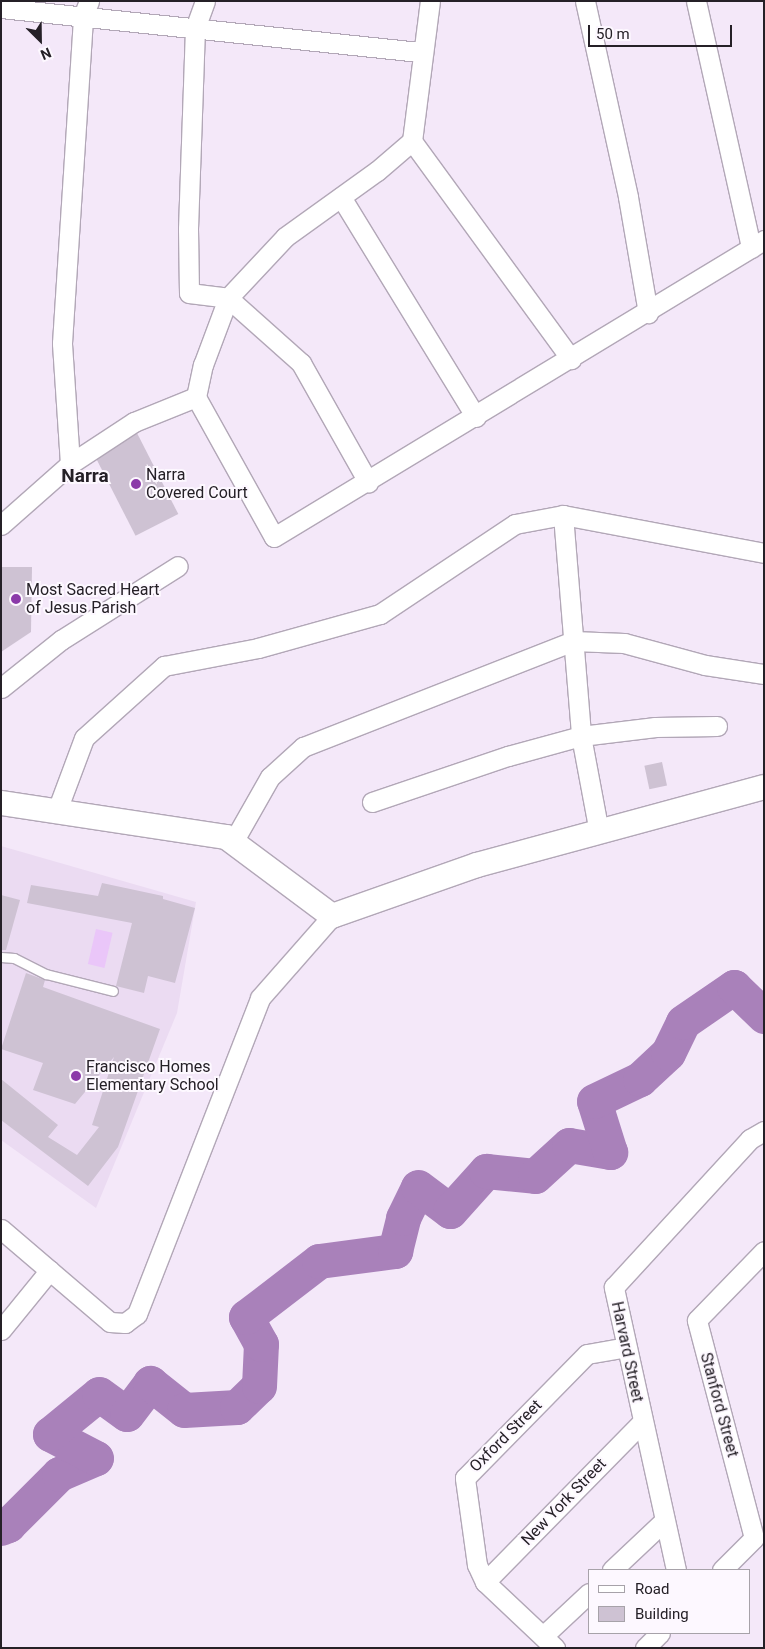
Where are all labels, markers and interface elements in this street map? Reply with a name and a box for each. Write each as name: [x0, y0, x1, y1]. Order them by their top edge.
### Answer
north arrow: [15, 15, 65, 65]
scale bar: [590, 15, 734, 47]
text: 50 m: [596, 25, 630, 43]
text: N: [38, 45, 54, 63]
district label: Narra: [61, 465, 109, 487]
place label: Narra Covered Court: [146, 465, 248, 503]
marker: Narra Covered Court: [130, 478, 142, 490]
place label: Most Sacred Heart of Jesus Parish: [26, 580, 160, 618]
marker: Most Sacred Heart of Jesus Parish: [10, 593, 22, 605]
place label: Francisco Homes Elementary School: [86, 1057, 219, 1095]
marker: Francisco Homes Elementary School: [70, 1070, 82, 1082]
street label: Harvard Street: [607, 1300, 647, 1404]
street label: Stanford Street: [696, 1351, 742, 1459]
street label: Oxford Street: [466, 1396, 546, 1476]
street label: New York Street: [518, 1454, 610, 1550]
legend: [588, 1569, 750, 1634]
text: Road: [635, 1580, 669, 1598]
text: Building: [635, 1605, 689, 1623]

